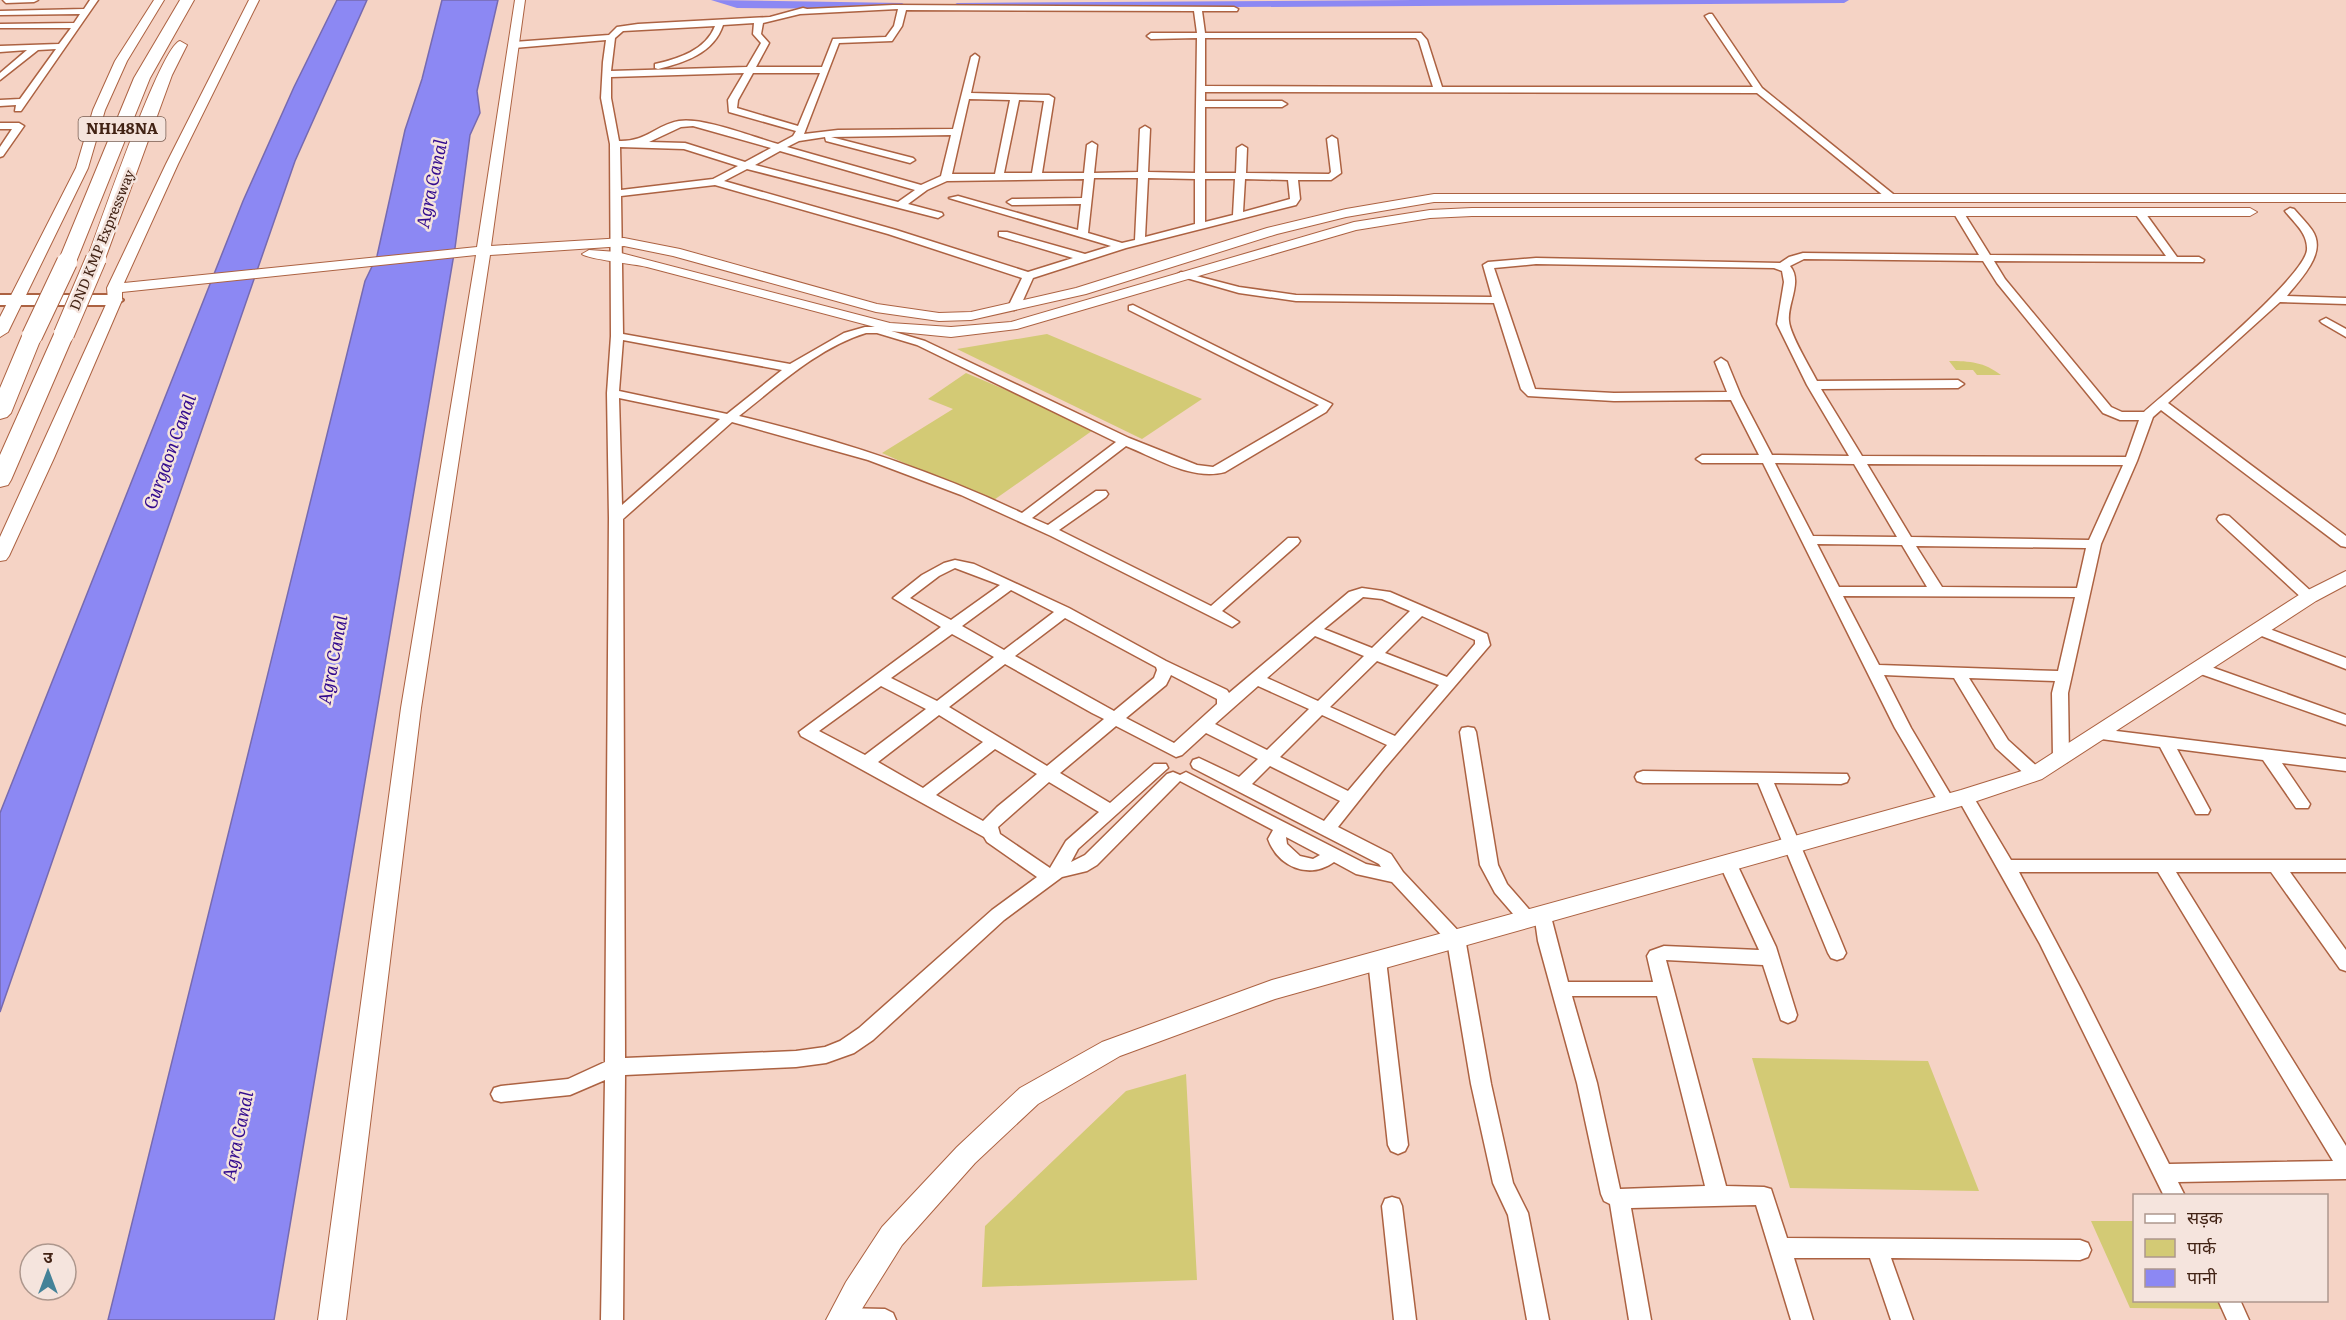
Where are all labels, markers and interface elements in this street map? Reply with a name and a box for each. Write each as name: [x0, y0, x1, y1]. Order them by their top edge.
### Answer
road number: NH148NA: [78, 117, 166, 141]
water label: Agra Canal: [408, 136, 453, 231]
street label: DND KMP Expressway: [64, 165, 139, 313]
water label: Gurgaon Canal: [135, 389, 202, 513]
water label: Agra Canal: [310, 612, 354, 707]
water label: Agra Canal: [214, 1088, 259, 1183]
legend: [2133, 1194, 2328, 1302]
text: सड़क: [2187, 1203, 2224, 1230]
text: पार्क: [2187, 1233, 2217, 1260]
north arrow: [18, 1242, 78, 1302]
text: उ: [43, 1244, 53, 1268]
text: पानी: [2187, 1263, 2217, 1290]

